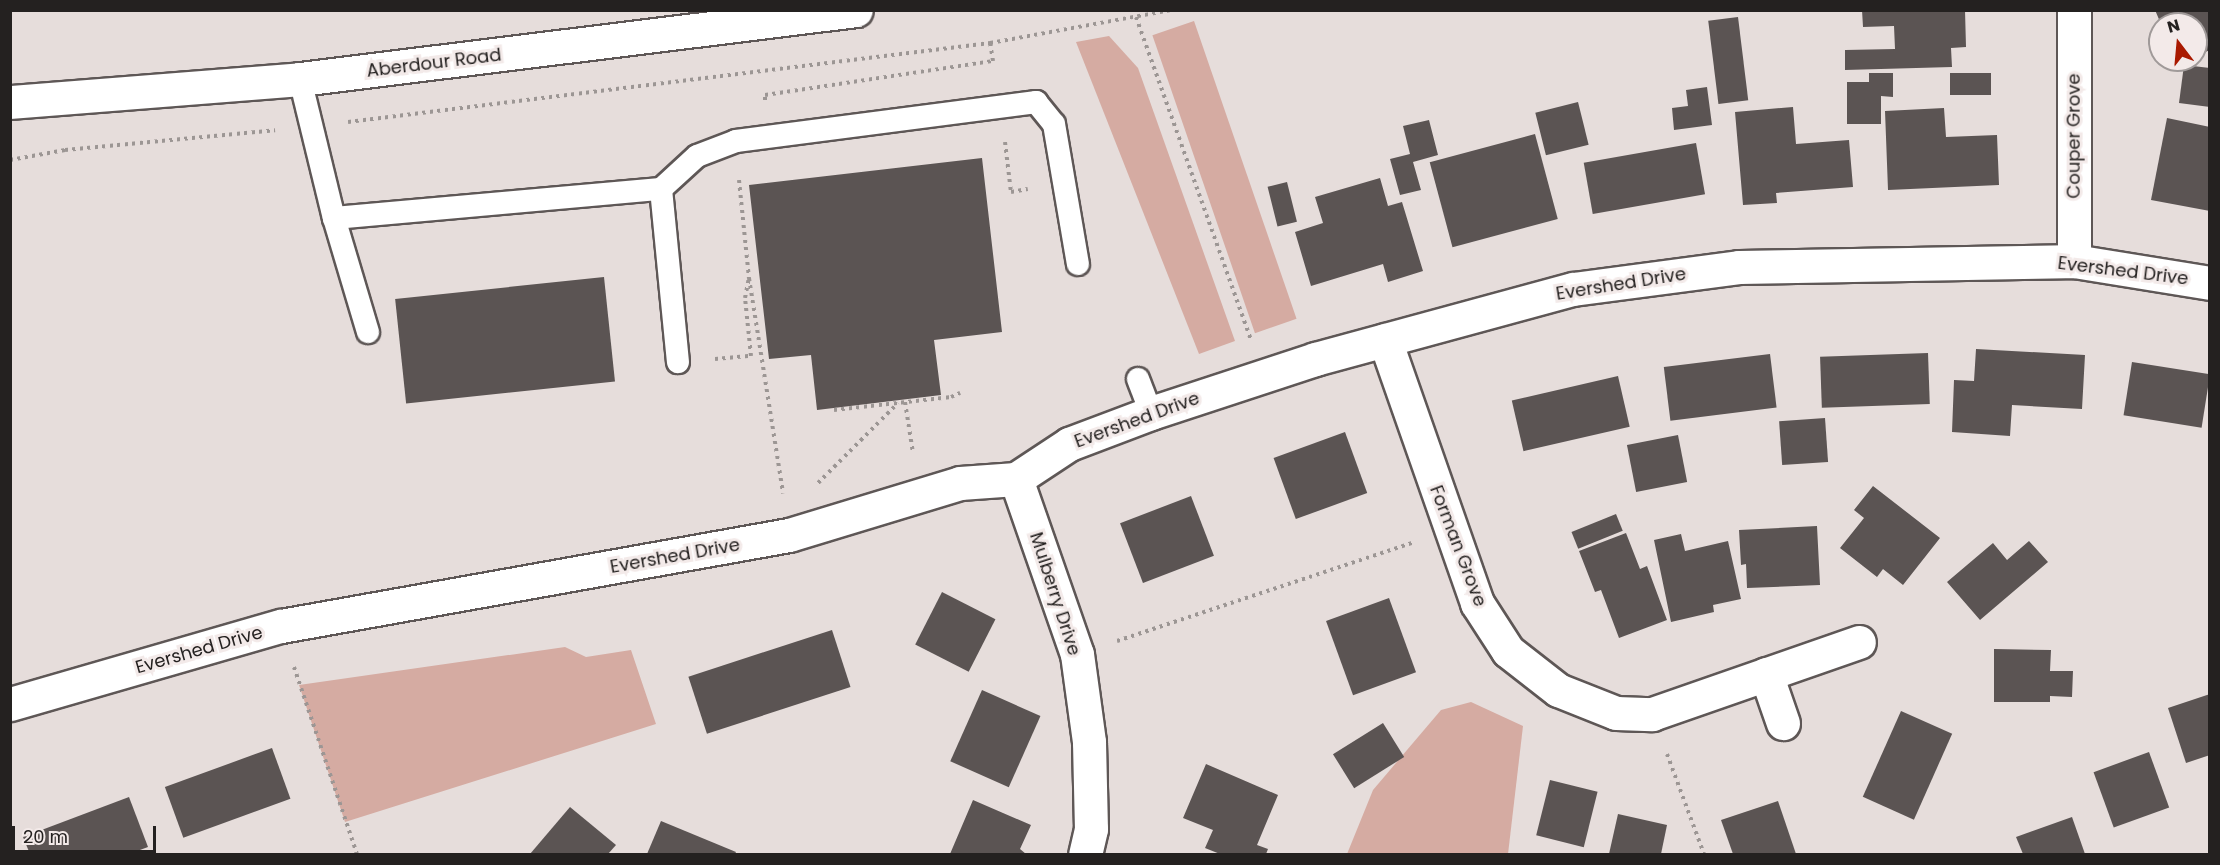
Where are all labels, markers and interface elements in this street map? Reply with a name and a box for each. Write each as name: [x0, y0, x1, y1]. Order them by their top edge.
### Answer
north arrow: [2148, 12, 2208, 72]
text: N: [2164, 13, 2182, 39]
street label: Aberdour Road: [365, 44, 503, 82]
street label: Couper Grove: [2063, 73, 2085, 199]
street label: Evershed Drive: [2056, 252, 2190, 290]
street label: Evershed Drive: [1554, 263, 1688, 305]
street label: Evershed Drive: [1072, 387, 1202, 453]
street label: Forman Grove: [1425, 482, 1491, 610]
street label: Mulberry Drive: [1025, 530, 1085, 658]
street label: Evershed Drive: [608, 534, 742, 578]
street label: Evershed Drive: [133, 622, 265, 678]
scale bar: [15, 814, 159, 852]
text: 20 m: [23, 824, 68, 849]

